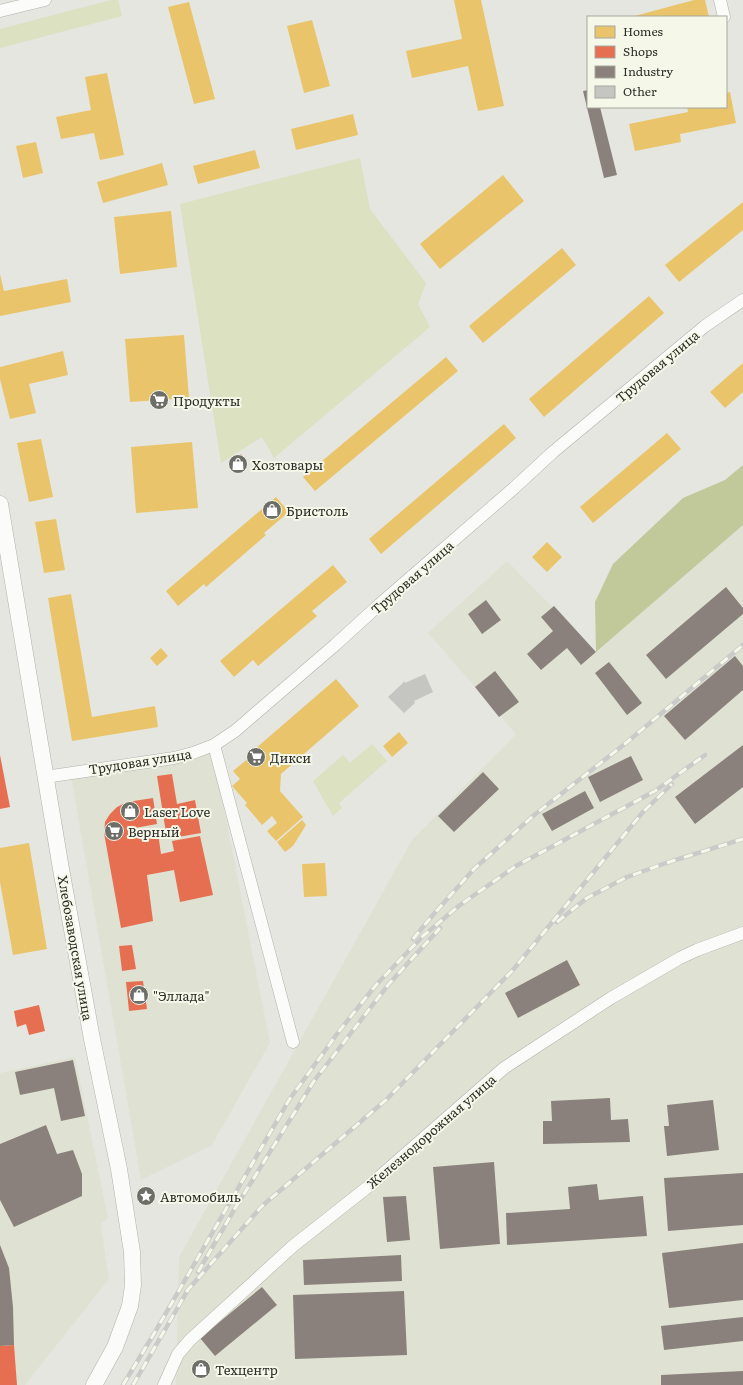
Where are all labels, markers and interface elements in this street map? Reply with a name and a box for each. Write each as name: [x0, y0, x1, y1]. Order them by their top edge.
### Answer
legend: [587, 16, 727, 108]
text: Homes: [623, 22, 663, 40]
text: Shops: [623, 42, 658, 60]
text: Industry: [623, 62, 673, 80]
text: Other: [623, 82, 657, 100]
street label: Трудовая улица: [611, 325, 703, 407]
supermarket icon: Продукты: [148, 389, 170, 411]
place label: Продукты: [173, 391, 241, 410]
shop icon: Хозтовары: [227, 453, 249, 475]
place label: Хозтовары: [252, 455, 324, 474]
shop icon: Бристоль: [261, 499, 283, 521]
place label: Бристоль: [286, 501, 348, 520]
street label: Трудовая улица: [366, 536, 458, 618]
street label: Трудовая улица: [87, 743, 193, 779]
supermarket icon: Дикси: [245, 746, 267, 768]
place label: Дикси: [270, 748, 311, 767]
shop icon: Laser Love: [119, 800, 141, 822]
place label: Laser Love: [144, 802, 210, 821]
supermarket icon: Верный: [103, 820, 125, 842]
place label: Верный: [128, 822, 180, 841]
street label: Хлебозаводская улица: [54, 874, 98, 1022]
shop icon: "Эллада": [128, 984, 150, 1006]
place label: "Эллада": [153, 986, 209, 1005]
street label: Железнодорожная улица: [362, 1070, 500, 1192]
place icon: Автомобиль: [135, 1185, 157, 1207]
place label: Автомобиль: [160, 1187, 241, 1206]
shop icon: Техцентр: [190, 1358, 212, 1380]
place label: Техцентр: [215, 1360, 278, 1379]

